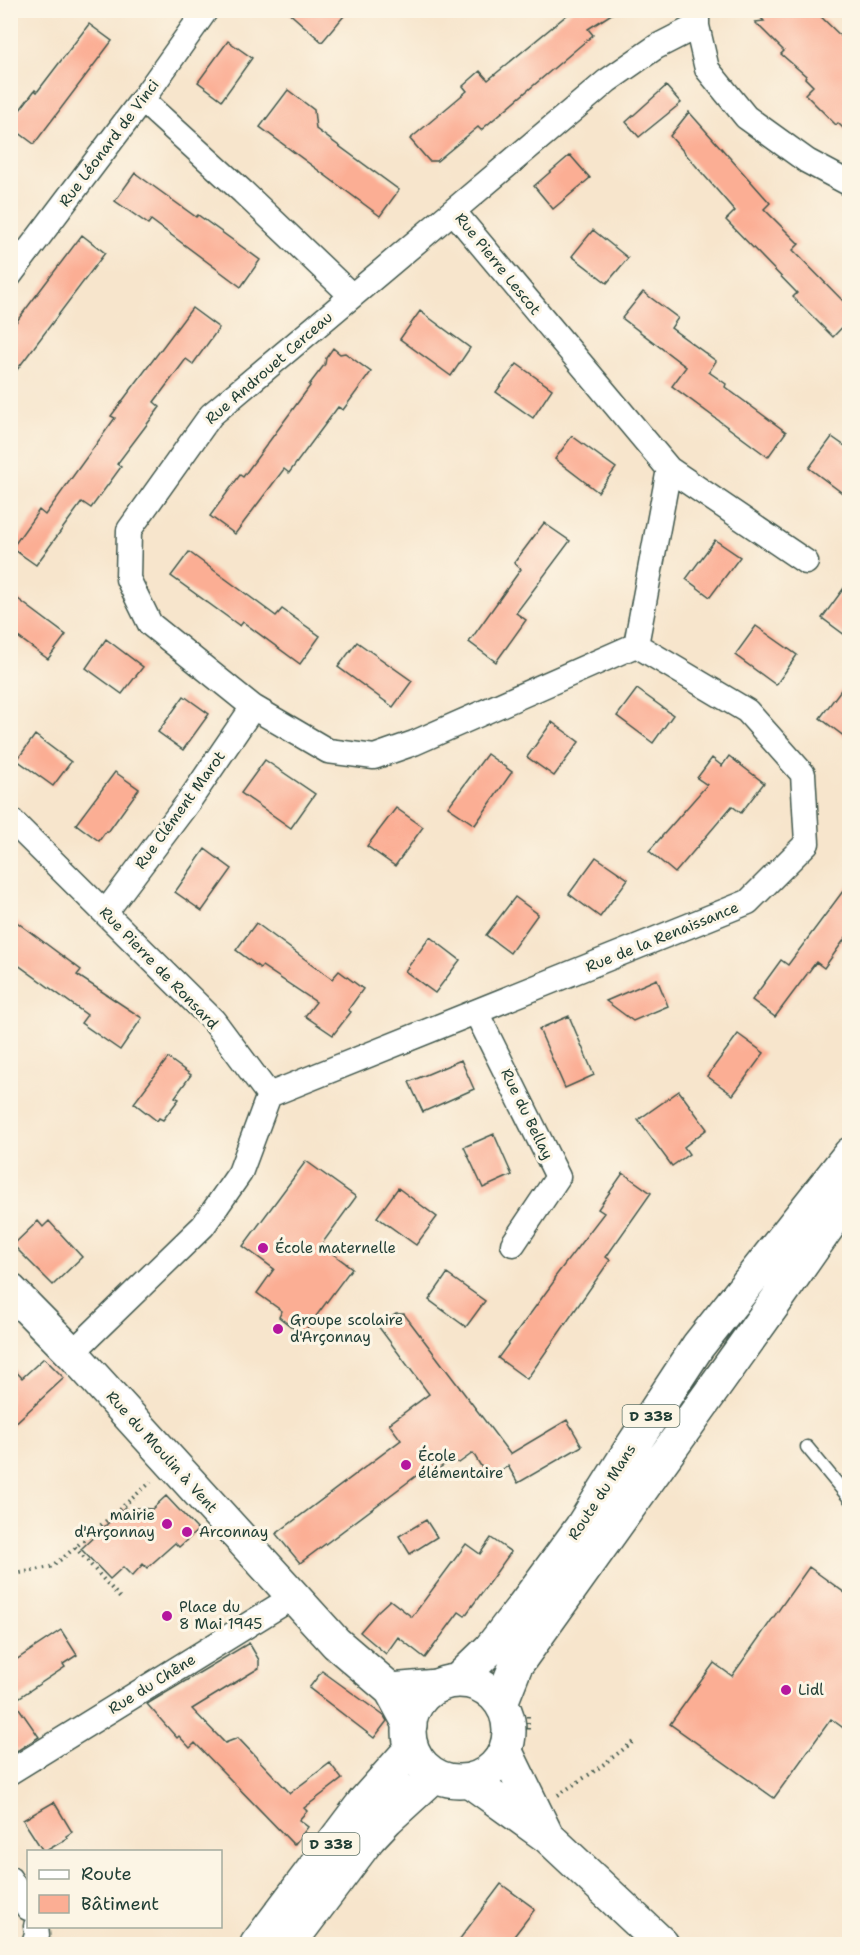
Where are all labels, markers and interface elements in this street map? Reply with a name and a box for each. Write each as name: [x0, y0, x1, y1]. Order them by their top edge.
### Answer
street label: Rue Léonard de Vinci: [55, 75, 163, 211]
street label: Rue Pierre Lescot: [451, 209, 545, 319]
street label: Rue Androuet Cerceau: [201, 307, 337, 429]
street label: Rue Clément Marot: [130, 747, 230, 873]
street label: Rue de la Renaissance: [583, 897, 741, 977]
street label: Rue Pierre de Ronsard: [95, 902, 223, 1034]
street label: Rue du Bellay: [496, 1065, 558, 1163]
place label: École maternelle: [275, 1237, 396, 1258]
marker: École maternelle: [256, 1241, 270, 1255]
place label: Groupe scolaire d'Arçonnay: [290, 1310, 403, 1347]
marker: Groupe scolaire d'Arçonnay: [271, 1322, 285, 1336]
street label: Rue du Moulin à Vent: [102, 1387, 222, 1517]
road number: D 338: [622, 1405, 680, 1427]
street label: Route du Mans: [563, 1440, 641, 1544]
place label: École élémentaire: [418, 1445, 504, 1483]
marker: École élémentaire: [399, 1458, 413, 1472]
place label: mairie d'Arçonnay: [74, 1505, 155, 1542]
marker: mairie d'Arçonnay: [160, 1517, 174, 1531]
place label: Arconnay: [199, 1522, 268, 1542]
marker: Arconnay: [180, 1525, 194, 1539]
place label: Place du 8 Mai 1945: [179, 1597, 262, 1634]
marker: Place du 8 Mai 1945: [160, 1609, 174, 1623]
street label: Rue du Chêne: [105, 1649, 199, 1719]
place label: Lidl: [798, 1680, 824, 1700]
marker: Lidl: [779, 1683, 793, 1697]
road number: D 338: [302, 1833, 360, 1855]
legend: [27, 1850, 222, 1928]
text: Route: [81, 1862, 132, 1886]
text: Bâtiment: [81, 1892, 159, 1916]

